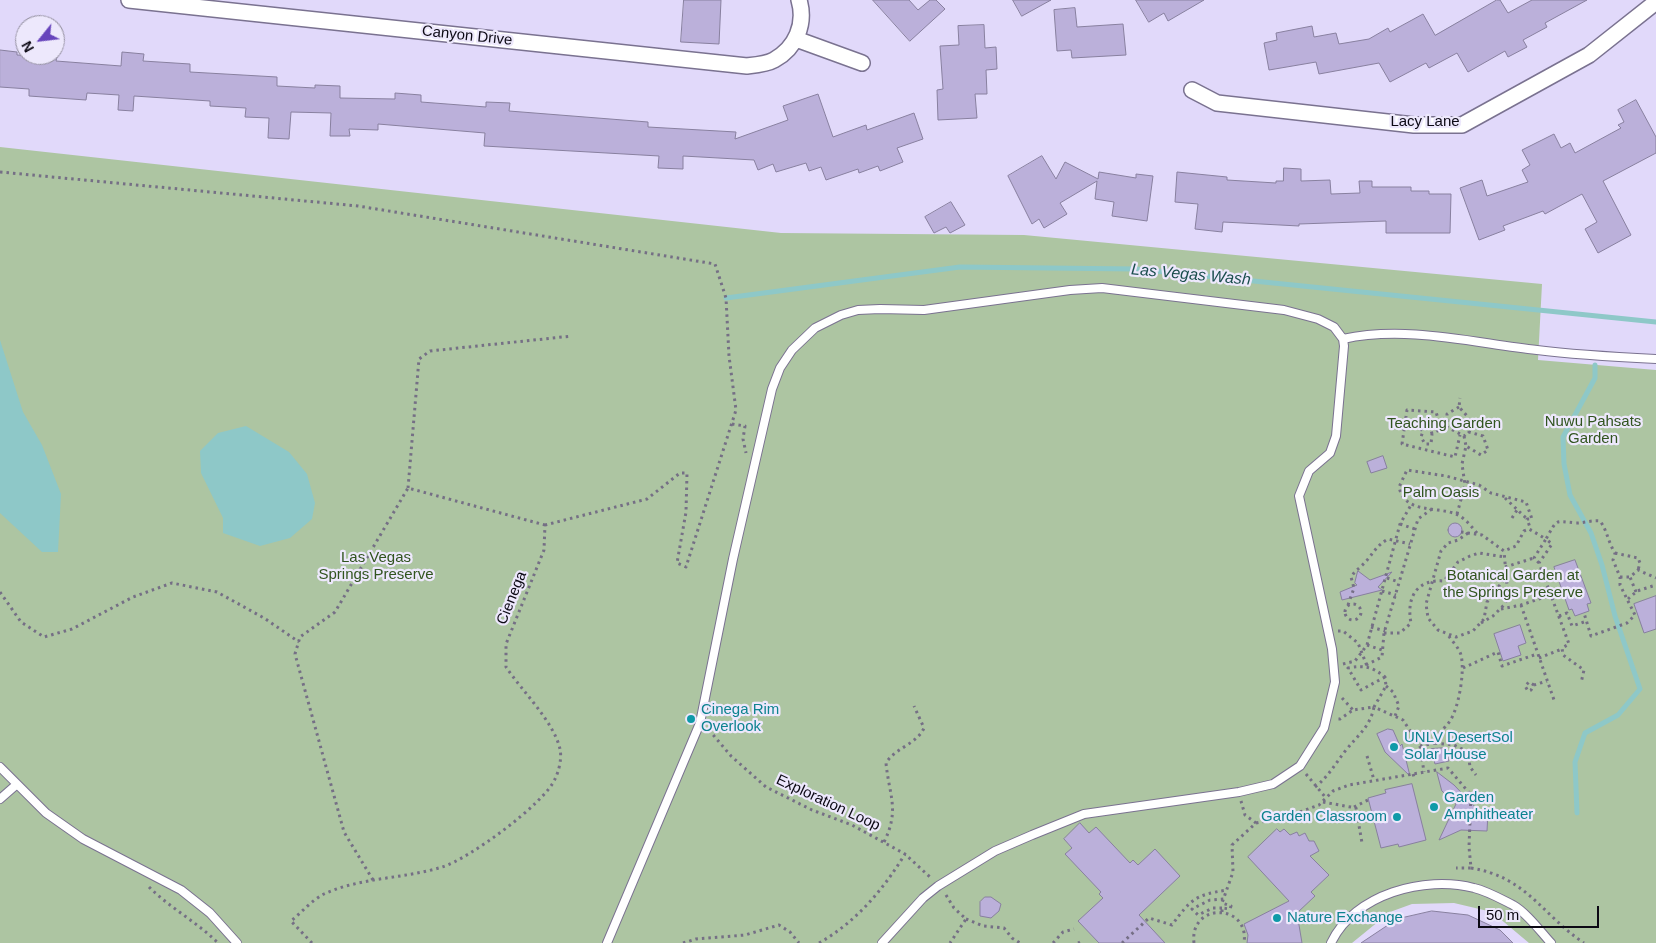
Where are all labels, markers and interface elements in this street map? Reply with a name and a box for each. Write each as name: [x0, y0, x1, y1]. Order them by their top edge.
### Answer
north arrow: [15, 15, 65, 65]
street label: Canyon Drive: [421, 22, 513, 50]
text: N: [18, 38, 37, 55]
street label: Lacy Lane: [1390, 113, 1460, 131]
water label: Las Vegas Wash: [1130, 260, 1252, 290]
park label: Nuwu Pahsats Garden: [1545, 413, 1641, 448]
park label: Teaching Garden: [1387, 415, 1501, 433]
park label: Palm Oasis: [1403, 484, 1479, 502]
park label: Las Vegas Springs Preserve: [318, 549, 434, 584]
park label: Botanical Garden at the Springs Preserve: [1443, 567, 1583, 602]
street label: Cienega: [493, 569, 531, 627]
place label: Cinega Rim Overlook: [701, 701, 779, 736]
marker: Cinega Rim Overlook: [685, 713, 697, 725]
place label: UNLV DesertSol Solar House: [1404, 729, 1513, 764]
marker: UNLV DesertSol Solar House: [1388, 741, 1400, 753]
street label: Exploration Loop: [773, 771, 883, 835]
place label: Garden Amphitheater: [1444, 789, 1533, 824]
marker: Garden Amphitheater: [1428, 801, 1440, 813]
place label: Garden Classroom: [1261, 808, 1387, 826]
marker: Garden Classroom: [1391, 811, 1403, 823]
scale bar: [1481, 896, 1602, 928]
text: 50 m: [1486, 906, 1519, 923]
place label: Nature Exchange: [1287, 909, 1403, 927]
marker: Nature Exchange: [1271, 912, 1283, 924]

